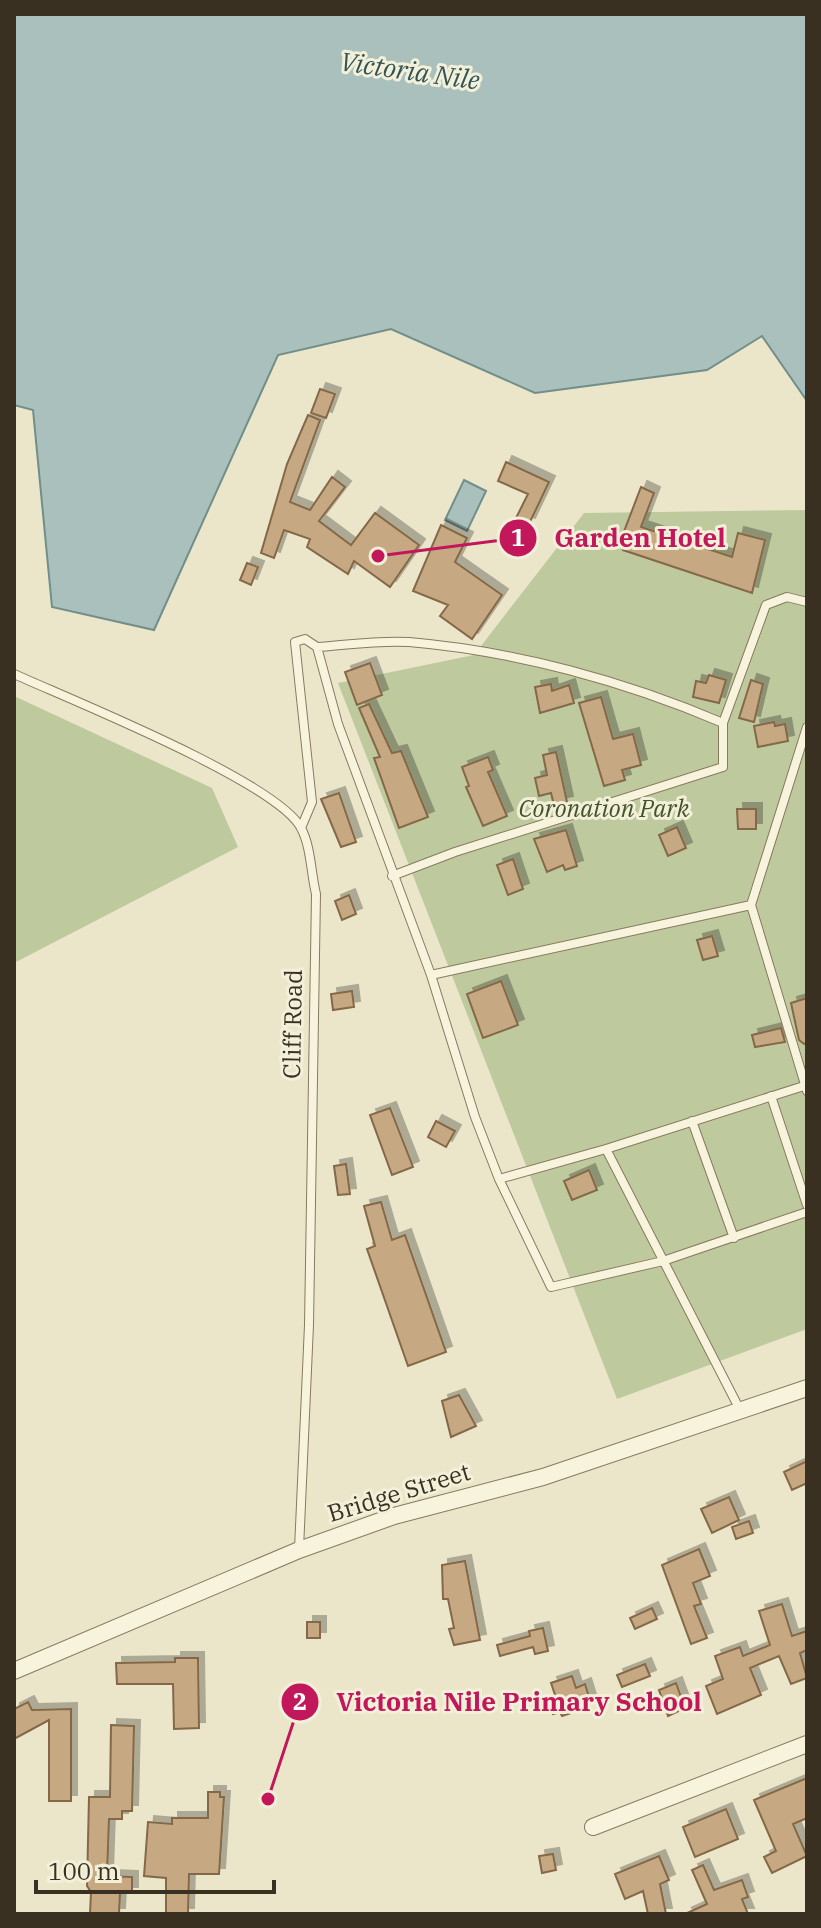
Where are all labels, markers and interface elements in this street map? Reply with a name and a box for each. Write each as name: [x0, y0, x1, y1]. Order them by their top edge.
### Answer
water label: Victoria Nile: [338, 43, 482, 97]
callout: Garden Hotel: [498, 513, 742, 563]
text: Garden Hotel: [554, 520, 726, 554]
text: 1: [511, 521, 525, 553]
park label: Coronation Park: [519, 792, 690, 824]
street label: Cliff Road: [275, 969, 309, 1079]
street label: Bridge Street: [323, 1455, 474, 1529]
callout: Victoria Nile Primary School: [280, 1677, 718, 1727]
text: Victoria Nile Primary School: [336, 1684, 702, 1718]
text: 2: [293, 1685, 307, 1717]
scale bar: [36, 1844, 274, 1894]
text: 100 m: [48, 1855, 120, 1887]

